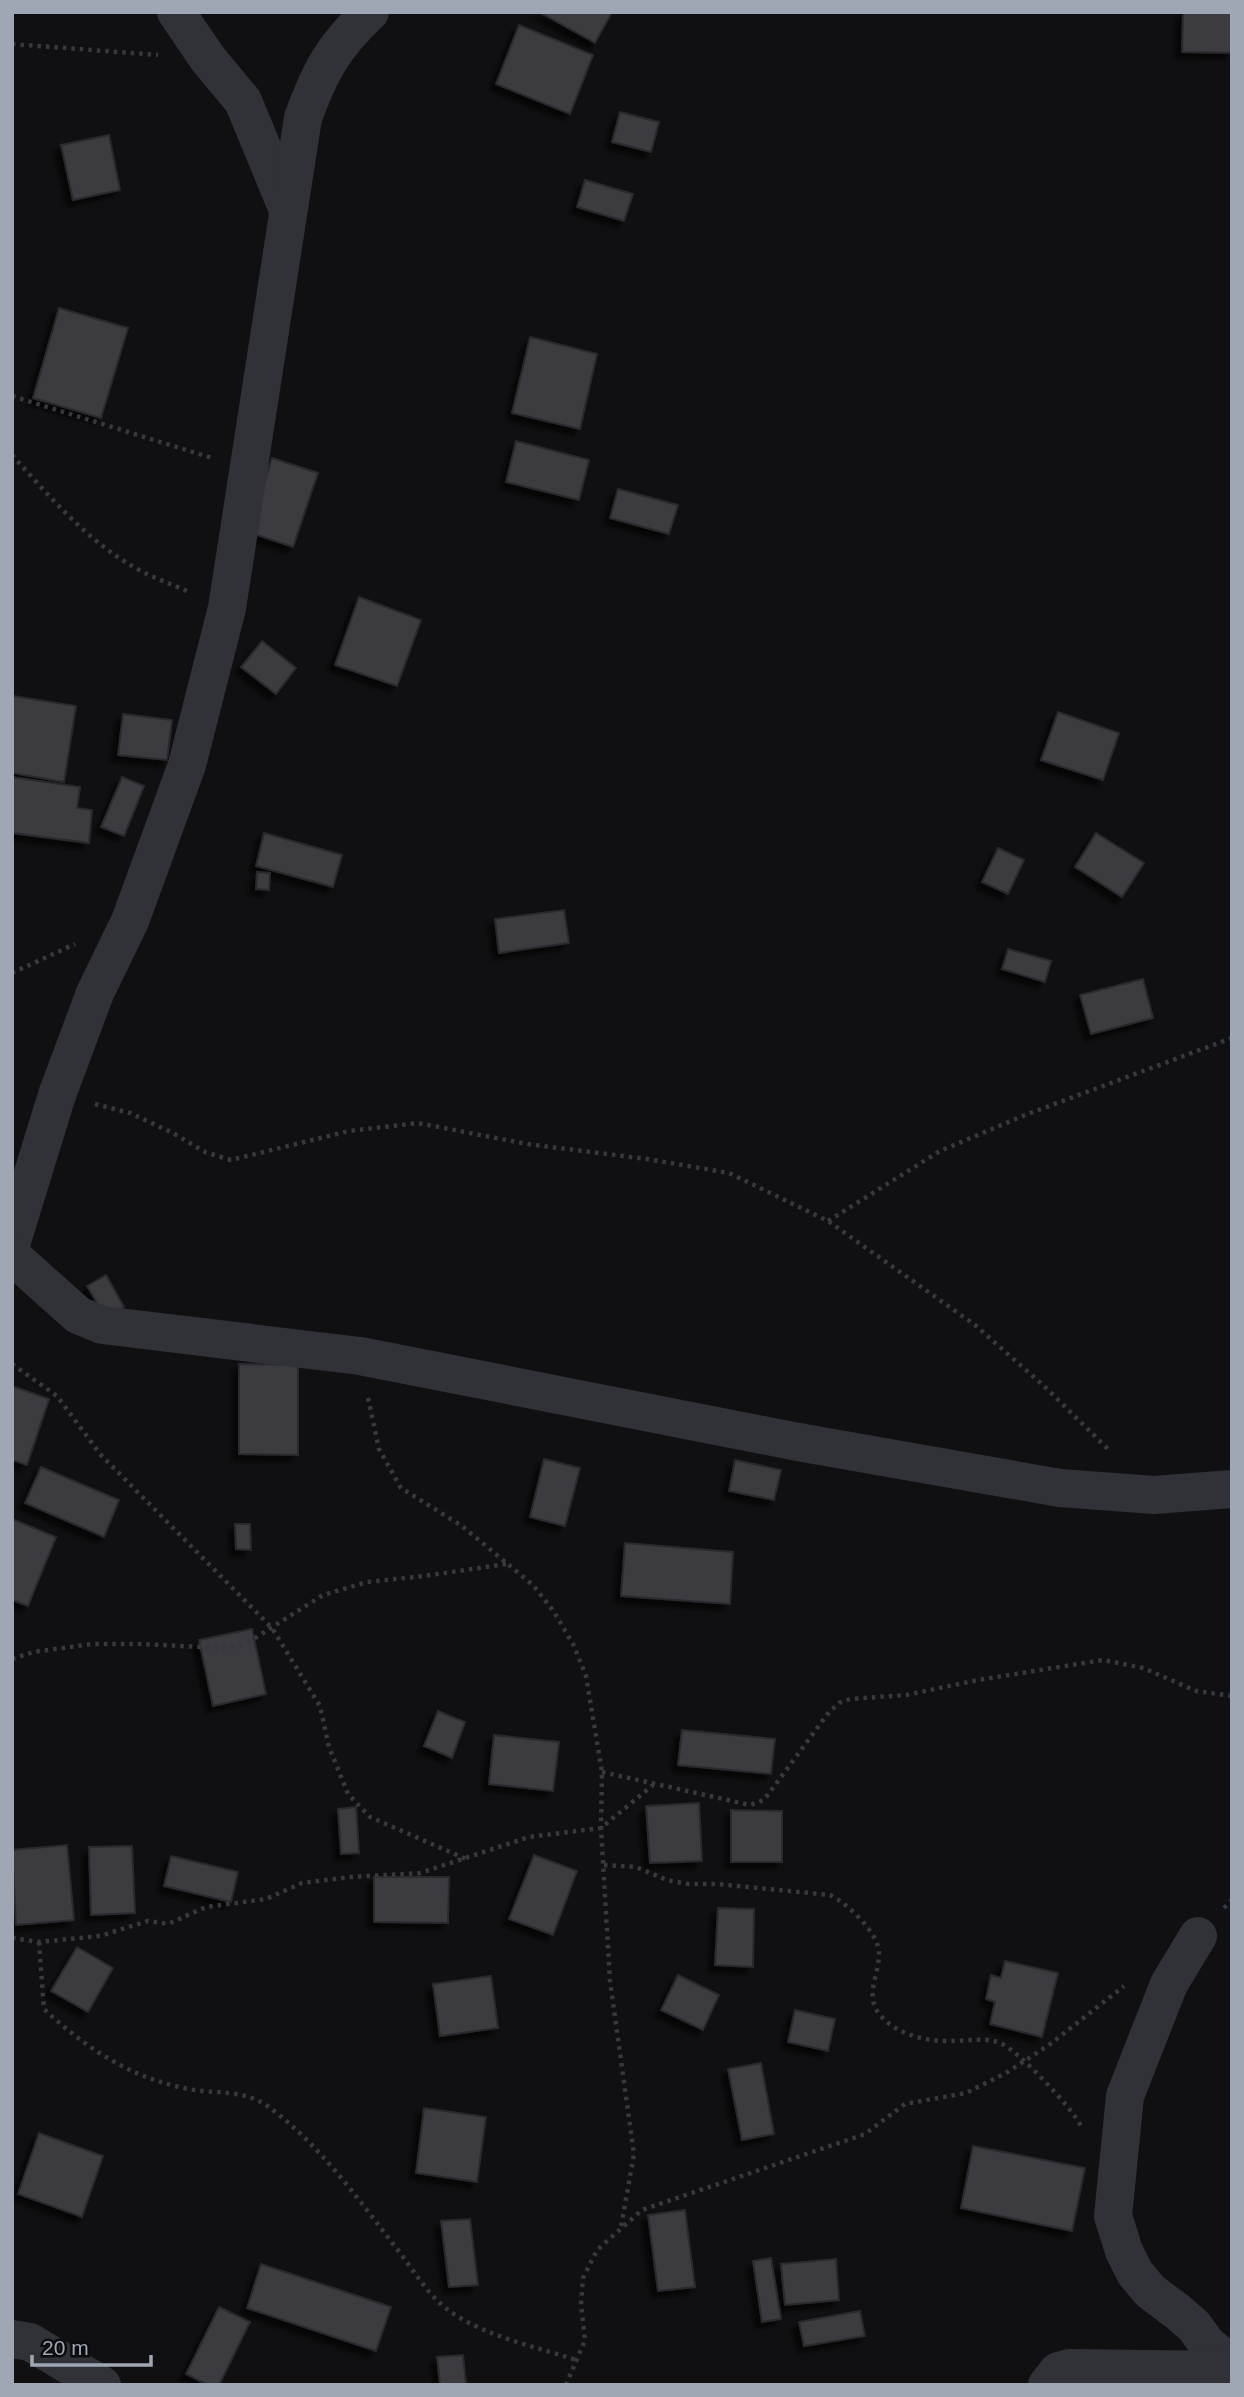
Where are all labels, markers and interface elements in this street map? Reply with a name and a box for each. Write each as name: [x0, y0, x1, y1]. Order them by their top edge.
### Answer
scale bar: [32, 2324, 150, 2368]
text: 20 m: [42, 2336, 89, 2359]

